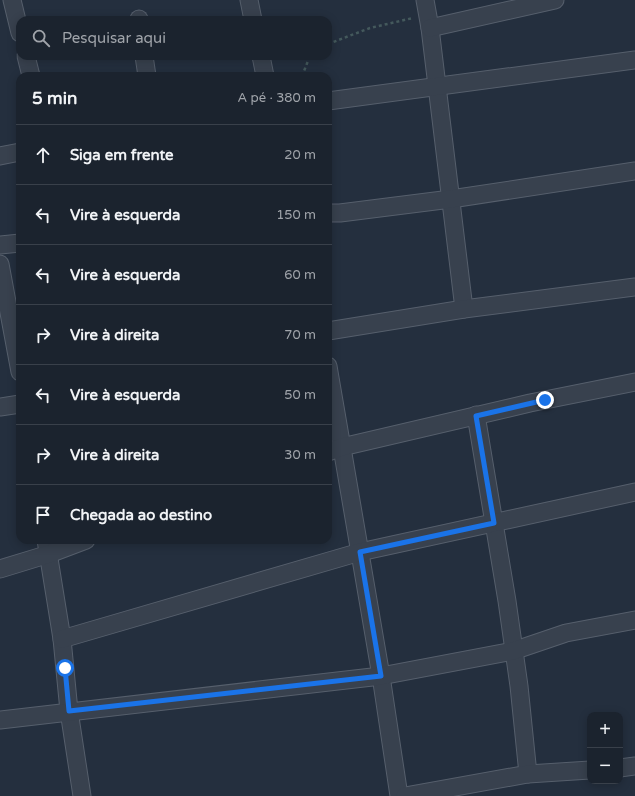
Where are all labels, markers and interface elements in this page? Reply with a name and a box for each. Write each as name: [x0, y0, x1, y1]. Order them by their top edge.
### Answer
search box: [16, 16, 332, 60]
icon: search: [30, 27, 52, 49]
text: Pesquisar aqui: [62, 29, 166, 47]
text: 5 min: [32, 88, 77, 109]
text: A pé · 380 m: [237, 90, 316, 106]
icon: ahead: [32, 144, 54, 166]
text: Siga em frente: [70, 146, 174, 164]
text: 20 m: [284, 147, 316, 163]
icon: left: [32, 204, 54, 226]
text: Vire à esquerda: [70, 206, 180, 224]
text: 150 m: [276, 207, 316, 223]
icon: left: [32, 264, 54, 286]
text: Vire à esquerda: [70, 266, 180, 284]
text: 60 m: [284, 267, 316, 283]
icon: right: [32, 324, 54, 346]
text: Vire à direita: [70, 326, 159, 344]
text: 70 m: [284, 327, 316, 343]
icon: left: [32, 384, 54, 406]
text: Vire à esquerda: [70, 386, 180, 404]
text: 50 m: [284, 387, 316, 403]
route end: [536, 391, 554, 409]
icon: right: [32, 444, 54, 466]
text: Vire à direita: [70, 446, 159, 464]
text: 30 m: [284, 447, 316, 463]
icon: arrive: [32, 504, 54, 526]
text: Chegada ao destino: [70, 506, 212, 524]
route start: [56, 659, 74, 677]
map controls: [587, 712, 623, 784]
button: +: [587, 712, 623, 748]
button: −: [587, 748, 623, 784]

